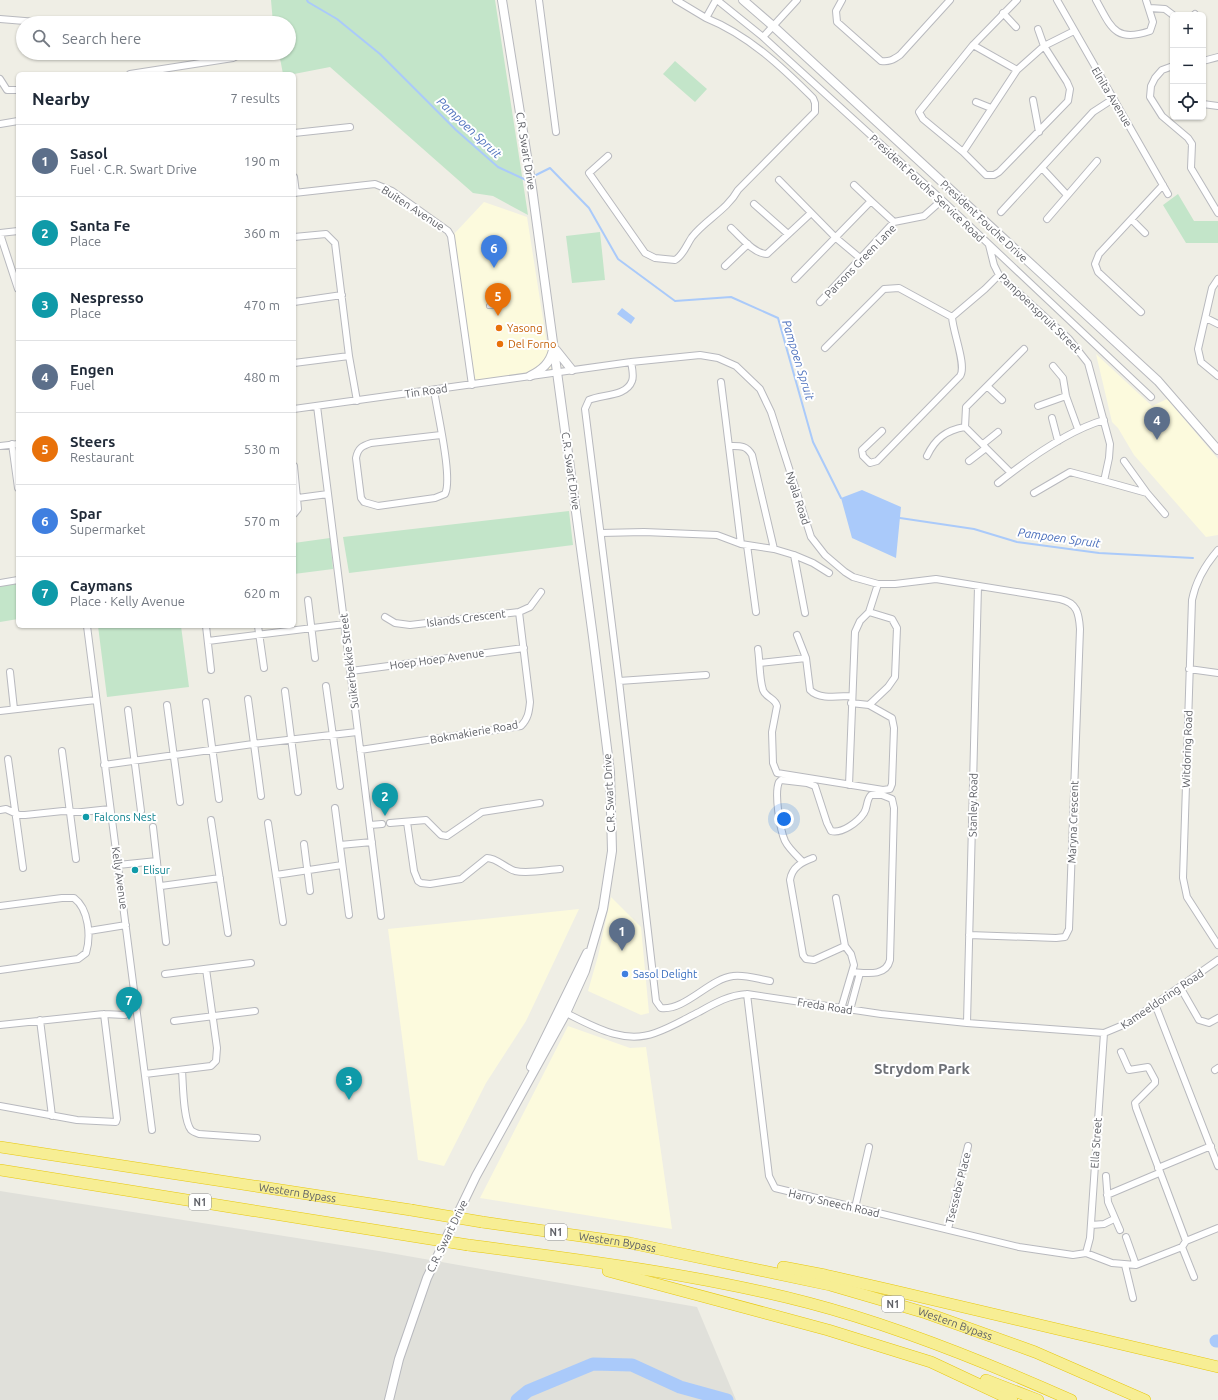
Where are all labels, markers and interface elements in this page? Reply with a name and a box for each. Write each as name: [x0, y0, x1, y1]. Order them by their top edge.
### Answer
map controls: [1170, 12, 1206, 120]
button: +: [1170, 12, 1206, 48]
search box: [16, 16, 296, 60]
icon: search: [30, 27, 52, 49]
text: Search here: [62, 30, 141, 47]
button: −: [1170, 48, 1206, 84]
street label: Elnita Avenue: [1089, 65, 1135, 129]
button: locate: [1170, 84, 1206, 120]
text: Nearby: [32, 89, 90, 108]
text: 7 results: [230, 91, 280, 105]
water label: Pampoen Spruit: [435, 95, 504, 161]
street label: C.R. Swart Drive: [514, 111, 538, 191]
street label: President Fouche Service Road: [867, 132, 987, 244]
text: Sasol: [70, 145, 107, 162]
text: 1: [41, 154, 49, 168]
text: 190 m: [244, 154, 280, 168]
text: Fuel · C.R. Swart Drive: [70, 162, 197, 176]
street label: President Fouche Drive: [938, 178, 1030, 264]
street label: Buiten Avenue: [379, 183, 447, 233]
text: Santa Fe: [70, 217, 130, 234]
street label: Parsons Green Lane: [822, 222, 898, 300]
text: 2: [41, 226, 49, 240]
text: 360 m: [244, 226, 280, 240]
text: Place: [70, 234, 101, 248]
pin: 6: [481, 235, 507, 268]
street label: Pampoenspruit Street: [997, 271, 1084, 356]
pin: 5: [485, 283, 511, 316]
text: Nespresso: [70, 289, 144, 306]
text: 3: [41, 298, 49, 312]
text: 470 m: [244, 298, 280, 312]
text: Place: [70, 306, 101, 320]
water label: Pampoen Spruit: [780, 318, 817, 402]
place label: Yasong: [507, 322, 542, 334]
marker: Yasong: [494, 323, 504, 333]
place label: Del Forno: [508, 338, 556, 350]
marker: Del Forno: [495, 339, 505, 349]
text: Engen: [70, 361, 114, 378]
text: 4: [41, 370, 49, 384]
text: 480 m: [244, 370, 280, 384]
text: Fuel: [70, 378, 95, 392]
street label: Tin Road: [404, 382, 448, 400]
pin: 4: [1144, 407, 1170, 440]
street label: C.R. Swart Drive: [560, 431, 582, 511]
text: Steers: [70, 433, 115, 450]
text: 5: [41, 442, 49, 456]
text: 530 m: [244, 442, 280, 456]
text: Restaurant: [70, 450, 134, 464]
street label: Nyala Road: [784, 470, 812, 526]
text: Spar: [70, 505, 102, 522]
text: 6: [41, 514, 49, 528]
text: 570 m: [244, 514, 280, 528]
text: Supermarket: [70, 522, 145, 536]
water label: Pampoen Spruit: [1017, 525, 1101, 550]
text: Caymans: [70, 577, 133, 594]
text: 7: [41, 586, 49, 600]
text: 620 m: [244, 586, 280, 600]
text: Place · Kelly Avenue: [70, 594, 185, 608]
street label: Islands Crescent: [426, 607, 507, 629]
street label: Suikerbekkie Street: [337, 612, 361, 709]
street label: Hoep Hoep Avenue: [389, 646, 485, 672]
street label: Witdoring Road: [1180, 710, 1194, 788]
street label: Bokmakierie Road: [429, 718, 519, 746]
street label: C.R. Swart Drive: [601, 753, 617, 833]
street label: Stanley Road: [966, 773, 980, 837]
street label: Maryna Crescent: [1066, 780, 1080, 864]
pin: 2: [372, 783, 398, 816]
your location: [774, 809, 794, 829]
place label: Falcons Nest: [94, 811, 157, 823]
marker: Falcons Nest: [81, 812, 91, 822]
street label: Kelly Avenue: [110, 846, 130, 910]
place label: Elisur: [143, 864, 171, 876]
marker: Elisur: [130, 865, 140, 875]
pin: 1: [609, 918, 635, 951]
street label: Kameeldoring Road: [1118, 967, 1206, 1031]
place label: Sasol Delight: [633, 968, 698, 980]
marker: Sasol Delight: [620, 969, 630, 979]
pin: 7: [116, 987, 142, 1020]
street label: Freda Road: [797, 996, 853, 1016]
district label: Strydom Park: [874, 1060, 971, 1077]
pin: 3: [336, 1067, 362, 1100]
street label: Ella Street: [1088, 1117, 1104, 1169]
street label: Tsessebe Place: [943, 1151, 973, 1225]
street label: Western Bypass: [258, 1181, 337, 1204]
street label: Harry Sneech Road: [787, 1187, 881, 1219]
road number: N1: [189, 1194, 211, 1210]
street label: C.R. Swart Drive: [424, 1198, 470, 1274]
road number: N1: [545, 1224, 567, 1240]
street label: Western Bypass: [578, 1230, 657, 1254]
road number: N1: [882, 1296, 904, 1312]
street label: Western Bypass: [917, 1305, 994, 1342]

